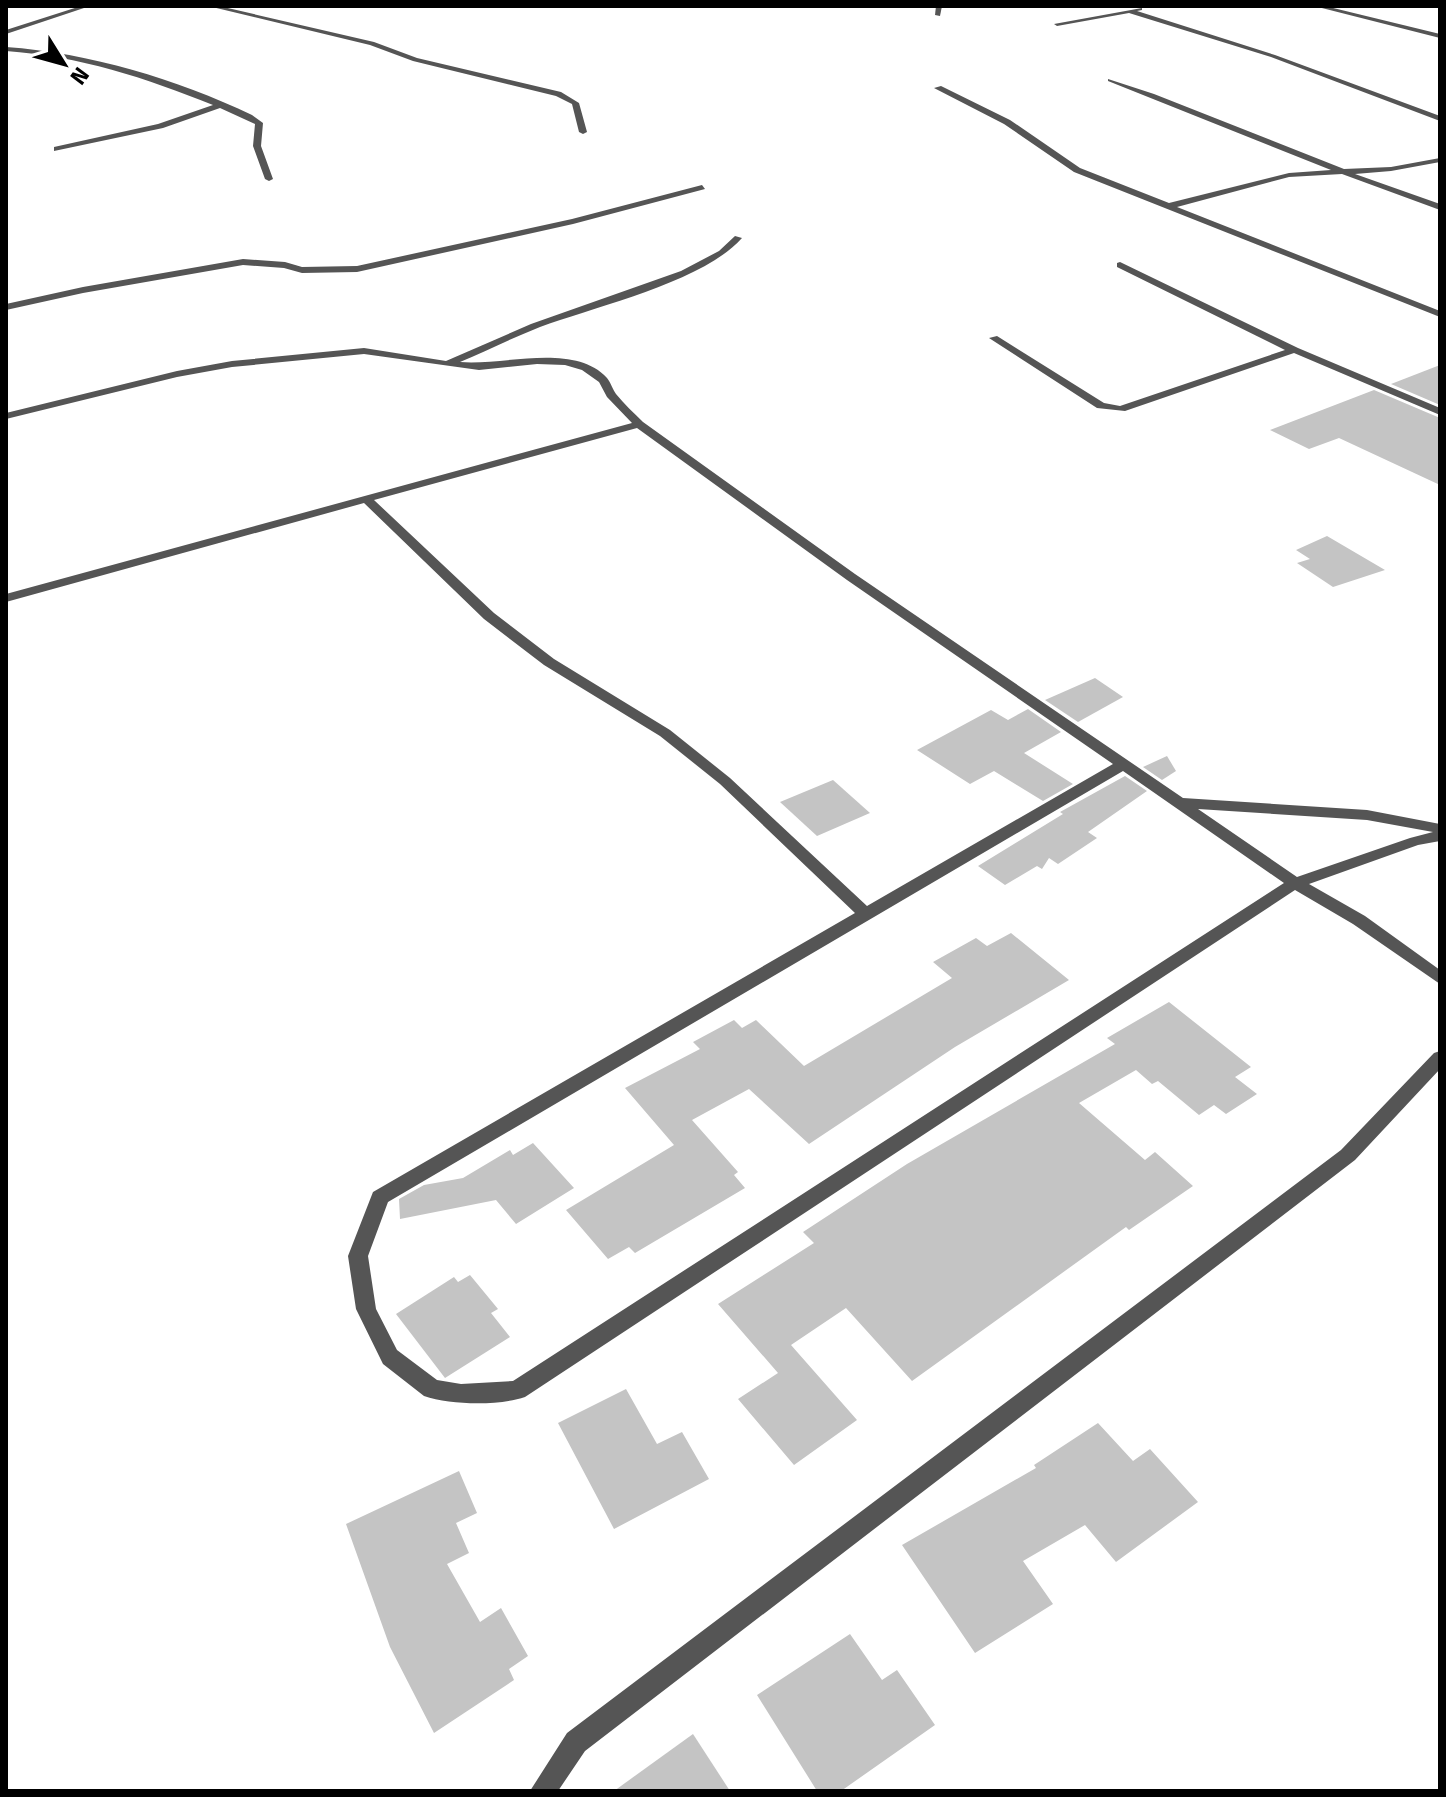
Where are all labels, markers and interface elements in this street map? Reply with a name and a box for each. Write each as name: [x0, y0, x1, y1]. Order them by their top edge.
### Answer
north arrow: [24, 24, 104, 104]
text: N: [64, 62, 95, 90]

